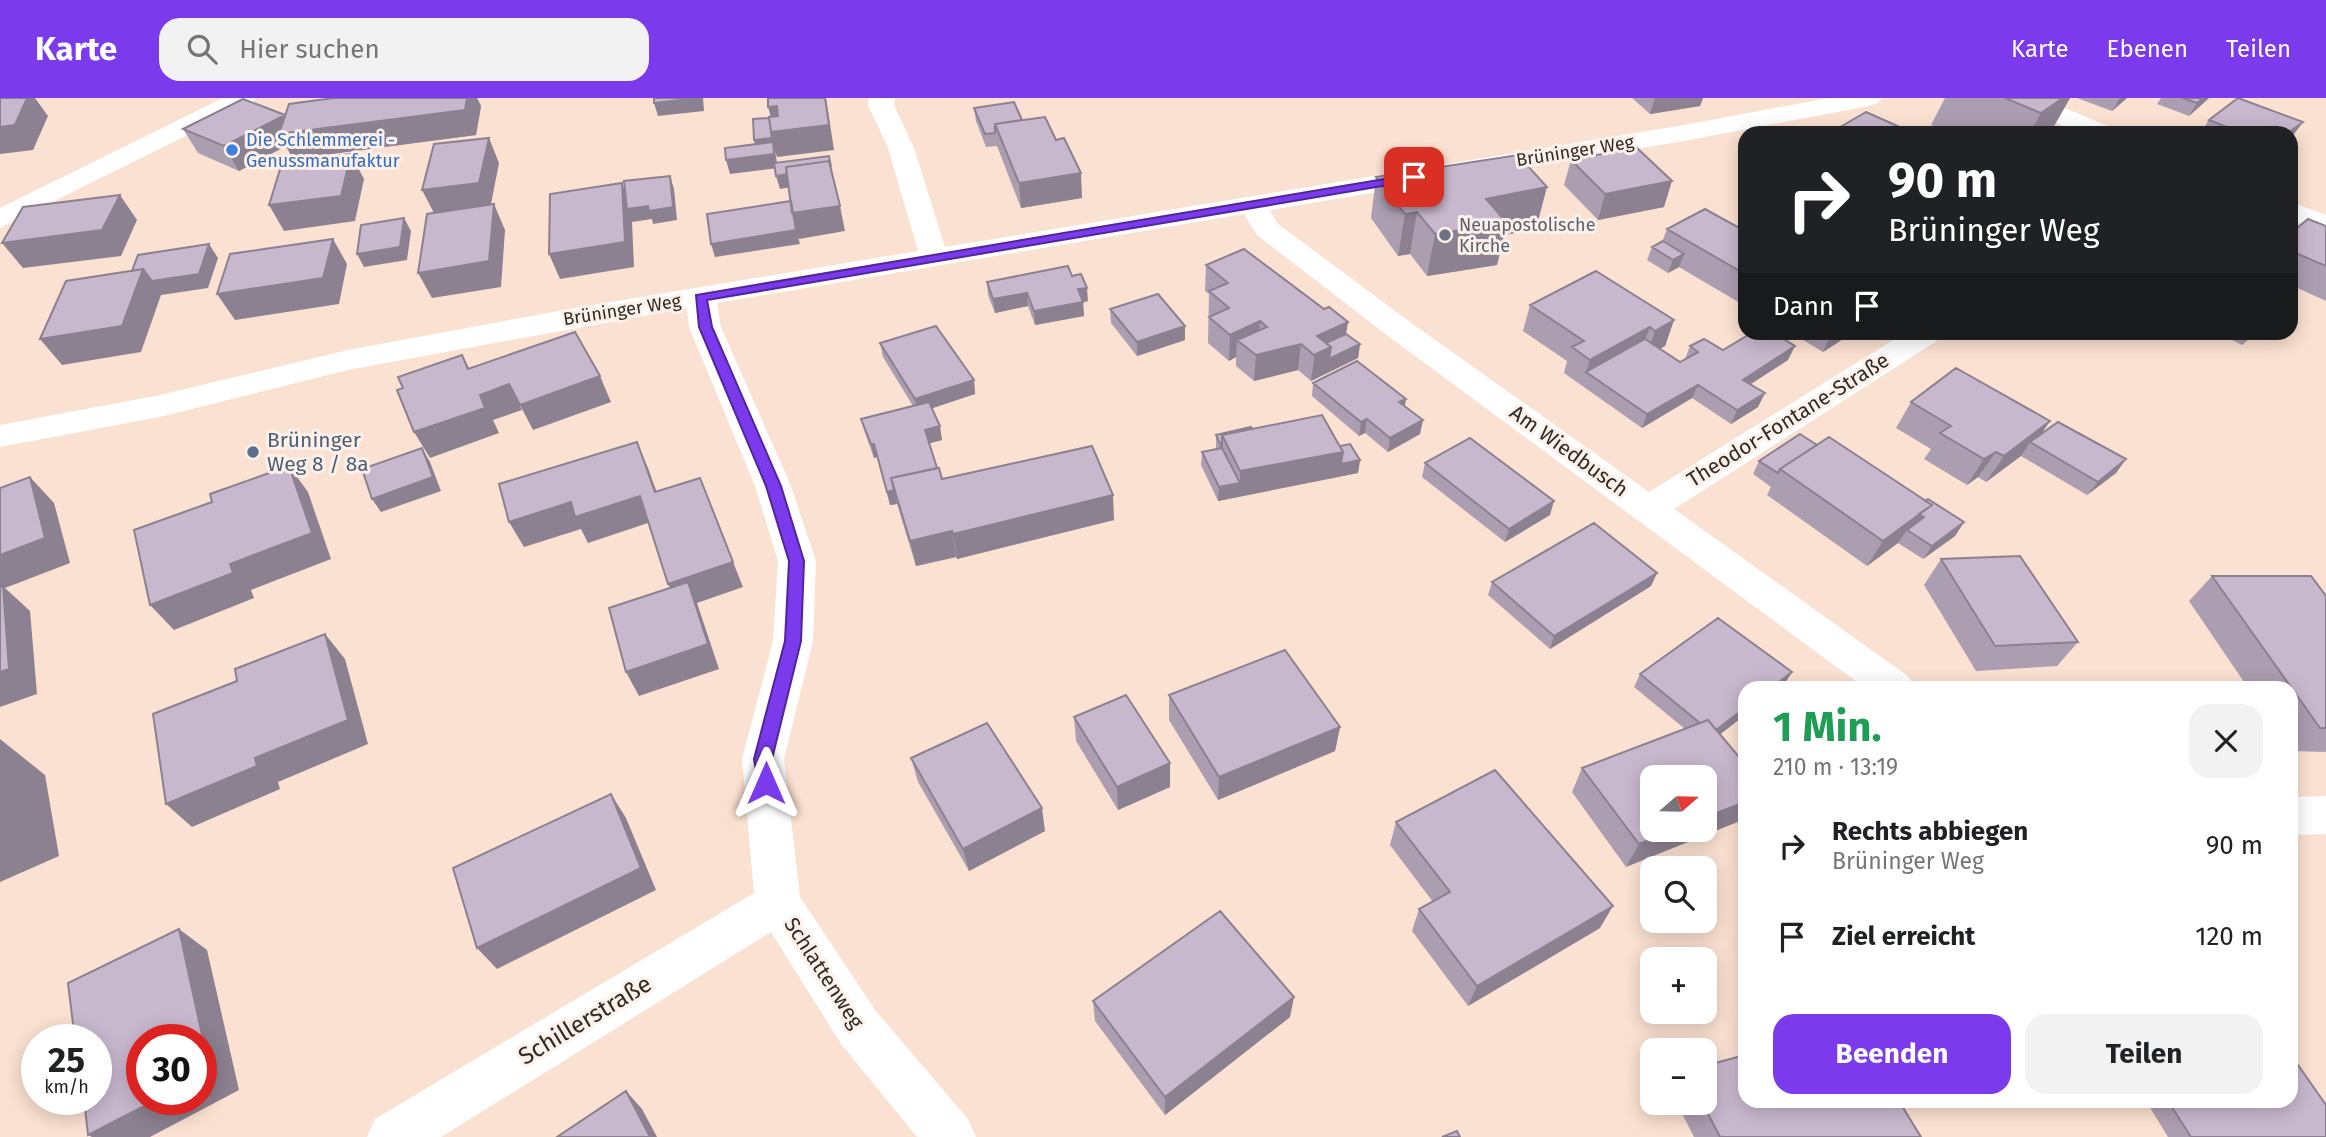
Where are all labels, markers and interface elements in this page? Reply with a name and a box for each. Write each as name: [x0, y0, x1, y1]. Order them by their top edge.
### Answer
search box: [159, 18, 649, 81]
text: Karte: [35, 29, 117, 69]
icon: search: [183, 30, 221, 68]
text: Hier suchen: [239, 34, 380, 65]
text: Karte: [2011, 35, 2069, 63]
text: Ebenen: [2107, 35, 2188, 63]
text: Teilen: [2226, 35, 2291, 63]
place label: Die Schlemmerei - Genussmanufaktur: [246, 129, 400, 172]
street label: Brüninger Weg: [1515, 131, 1636, 171]
marker: Die Schlemmerei - Genussmanufaktur: [224, 142, 240, 158]
pin: [1384, 147, 1444, 207]
text: 90 m: [1888, 151, 1997, 210]
icon: right: [1773, 154, 1864, 245]
icon: arrive: [1395, 158, 1433, 196]
text: Brüninger Weg: [1888, 211, 2100, 249]
place label: Neuapostolische Kirche: [1459, 214, 1595, 257]
marker: Neuapostolische Kirche: [1437, 227, 1453, 243]
icon: arrive: [1848, 287, 1886, 325]
street label: Brüninger Weg: [562, 290, 683, 330]
text: Dann: [1773, 291, 1834, 322]
street label: Theodor-Fontane-Straße: [1682, 347, 1894, 493]
street label: Am Wiedbusch: [1505, 399, 1633, 503]
place label: Brüninger Weg 8 / 8a: [267, 427, 369, 477]
marker: Brüninger Weg 8 / 8a: [245, 444, 261, 460]
text: 1 Min.: [1773, 702, 1882, 752]
button: close: [2189, 704, 2263, 778]
position arrow: [729, 746, 803, 820]
text: 210 m · 13:19: [1773, 753, 1898, 781]
north arrow: [1640, 765, 1717, 842]
map controls: [1640, 765, 1717, 1115]
text: Rechts abbiegen: [1832, 816, 2028, 847]
icon: right: [1773, 827, 1811, 865]
text: 90 m: [2206, 830, 2263, 861]
text: Brüninger Weg: [1832, 847, 1984, 875]
button: search: [1640, 856, 1717, 933]
street label: Schlattenweg: [778, 913, 870, 1034]
icon: arrive: [1773, 918, 1811, 956]
text: Ziel erreicht: [1832, 921, 1975, 952]
text: 120 m: [2195, 921, 2263, 952]
button: +: [1640, 947, 1717, 1024]
street label: Schillerstraße: [514, 969, 656, 1071]
button: Beenden: [1773, 1014, 2011, 1094]
button: Teilen: [2025, 1014, 2263, 1094]
speed limit sign: 30: [126, 1024, 217, 1115]
button: −: [1640, 1038, 1717, 1115]
text: 25: [48, 1039, 85, 1081]
text: km/h: [44, 1076, 89, 1098]

